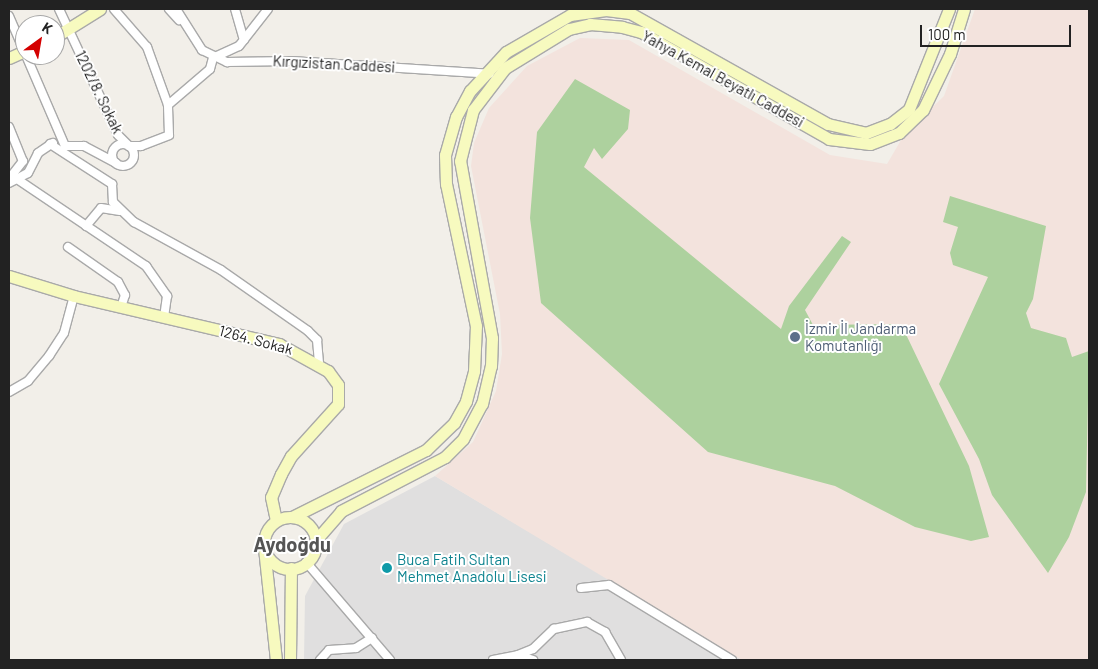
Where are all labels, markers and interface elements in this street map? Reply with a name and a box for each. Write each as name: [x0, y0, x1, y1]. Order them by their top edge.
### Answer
north arrow: [15, 15, 65, 65]
scale bar: [923, 15, 1074, 47]
text: K: [39, 18, 56, 37]
text: 100 m: [928, 25, 966, 43]
street label: Yahya Kemal Beyatlı Caddesi: [639, 27, 807, 131]
street label: 1202/8. Sokak: [71, 47, 127, 137]
street label: Kırgızistan Caddesi: [272, 52, 396, 76]
place label: İzmir İl Jandarma Komutanlığı: [805, 319, 916, 354]
street label: 1264. Sokak: [217, 321, 295, 359]
marker: İzmir İl Jandarma Komutanlığı: [789, 331, 801, 343]
district label: Aydoğdu: [253, 532, 331, 556]
place label: Buca Fatih Sultan Mehmet Anadolu Lisesi: [397, 550, 547, 585]
marker: Buca Fatih Sultan Mehmet Anadolu Lisesi: [381, 562, 393, 574]

